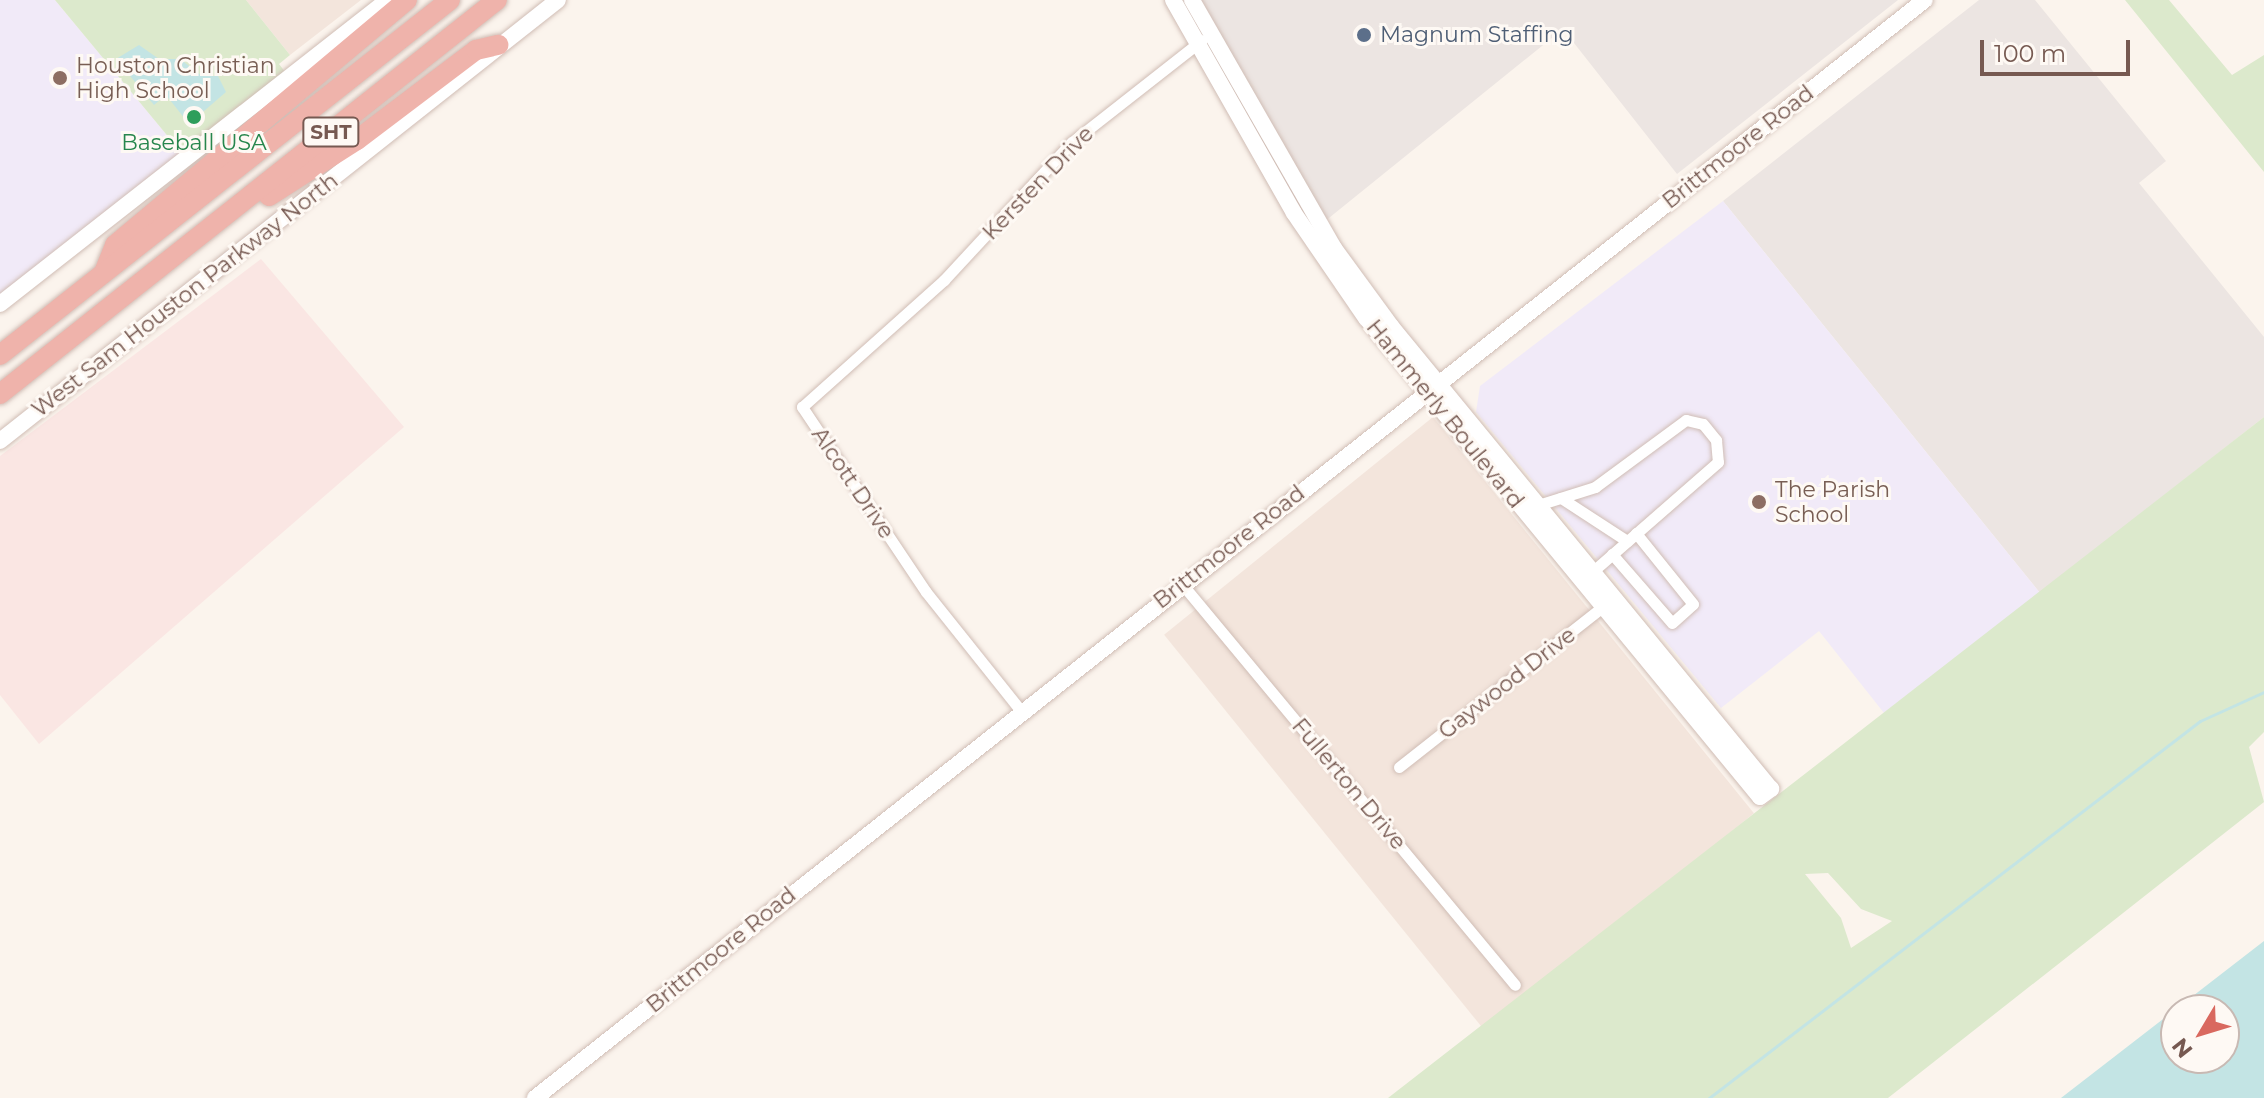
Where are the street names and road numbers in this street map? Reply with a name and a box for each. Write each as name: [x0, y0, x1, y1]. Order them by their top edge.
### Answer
street label: Brittmoore Road: [1657, 80, 1819, 214]
road number: SHT: [301, 116, 361, 148]
street label: Kersten Drive: [977, 121, 1099, 245]
street label: West Sam Houston Parkway North: [27, 167, 343, 423]
street label: Hammerly Boulevard: [1361, 314, 1529, 514]
street label: Alcott Drive: [806, 422, 900, 544]
street label: Brittmoore Road: [1148, 480, 1310, 614]
street label: Gaywood Drive: [1433, 621, 1581, 745]
street label: Fullerton Drive: [1286, 713, 1412, 855]
street label: Brittmoore Road: [641, 882, 801, 1018]

